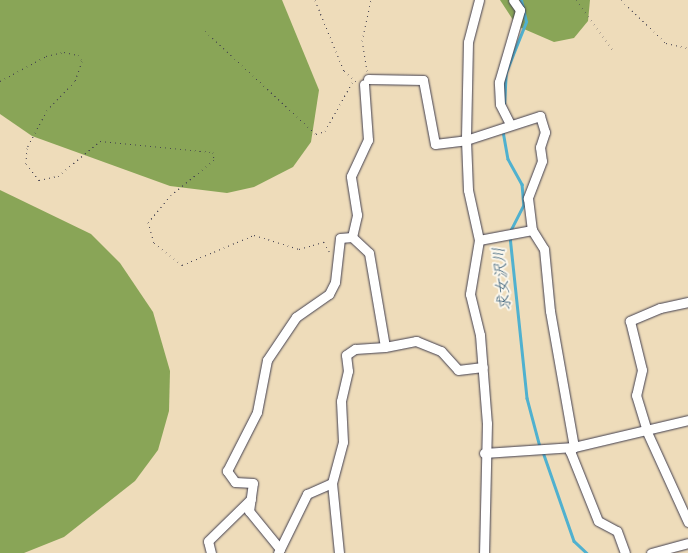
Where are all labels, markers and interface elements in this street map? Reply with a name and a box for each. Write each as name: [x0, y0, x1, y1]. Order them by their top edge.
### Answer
water label: 求女沢川: [489, 246, 515, 312]

